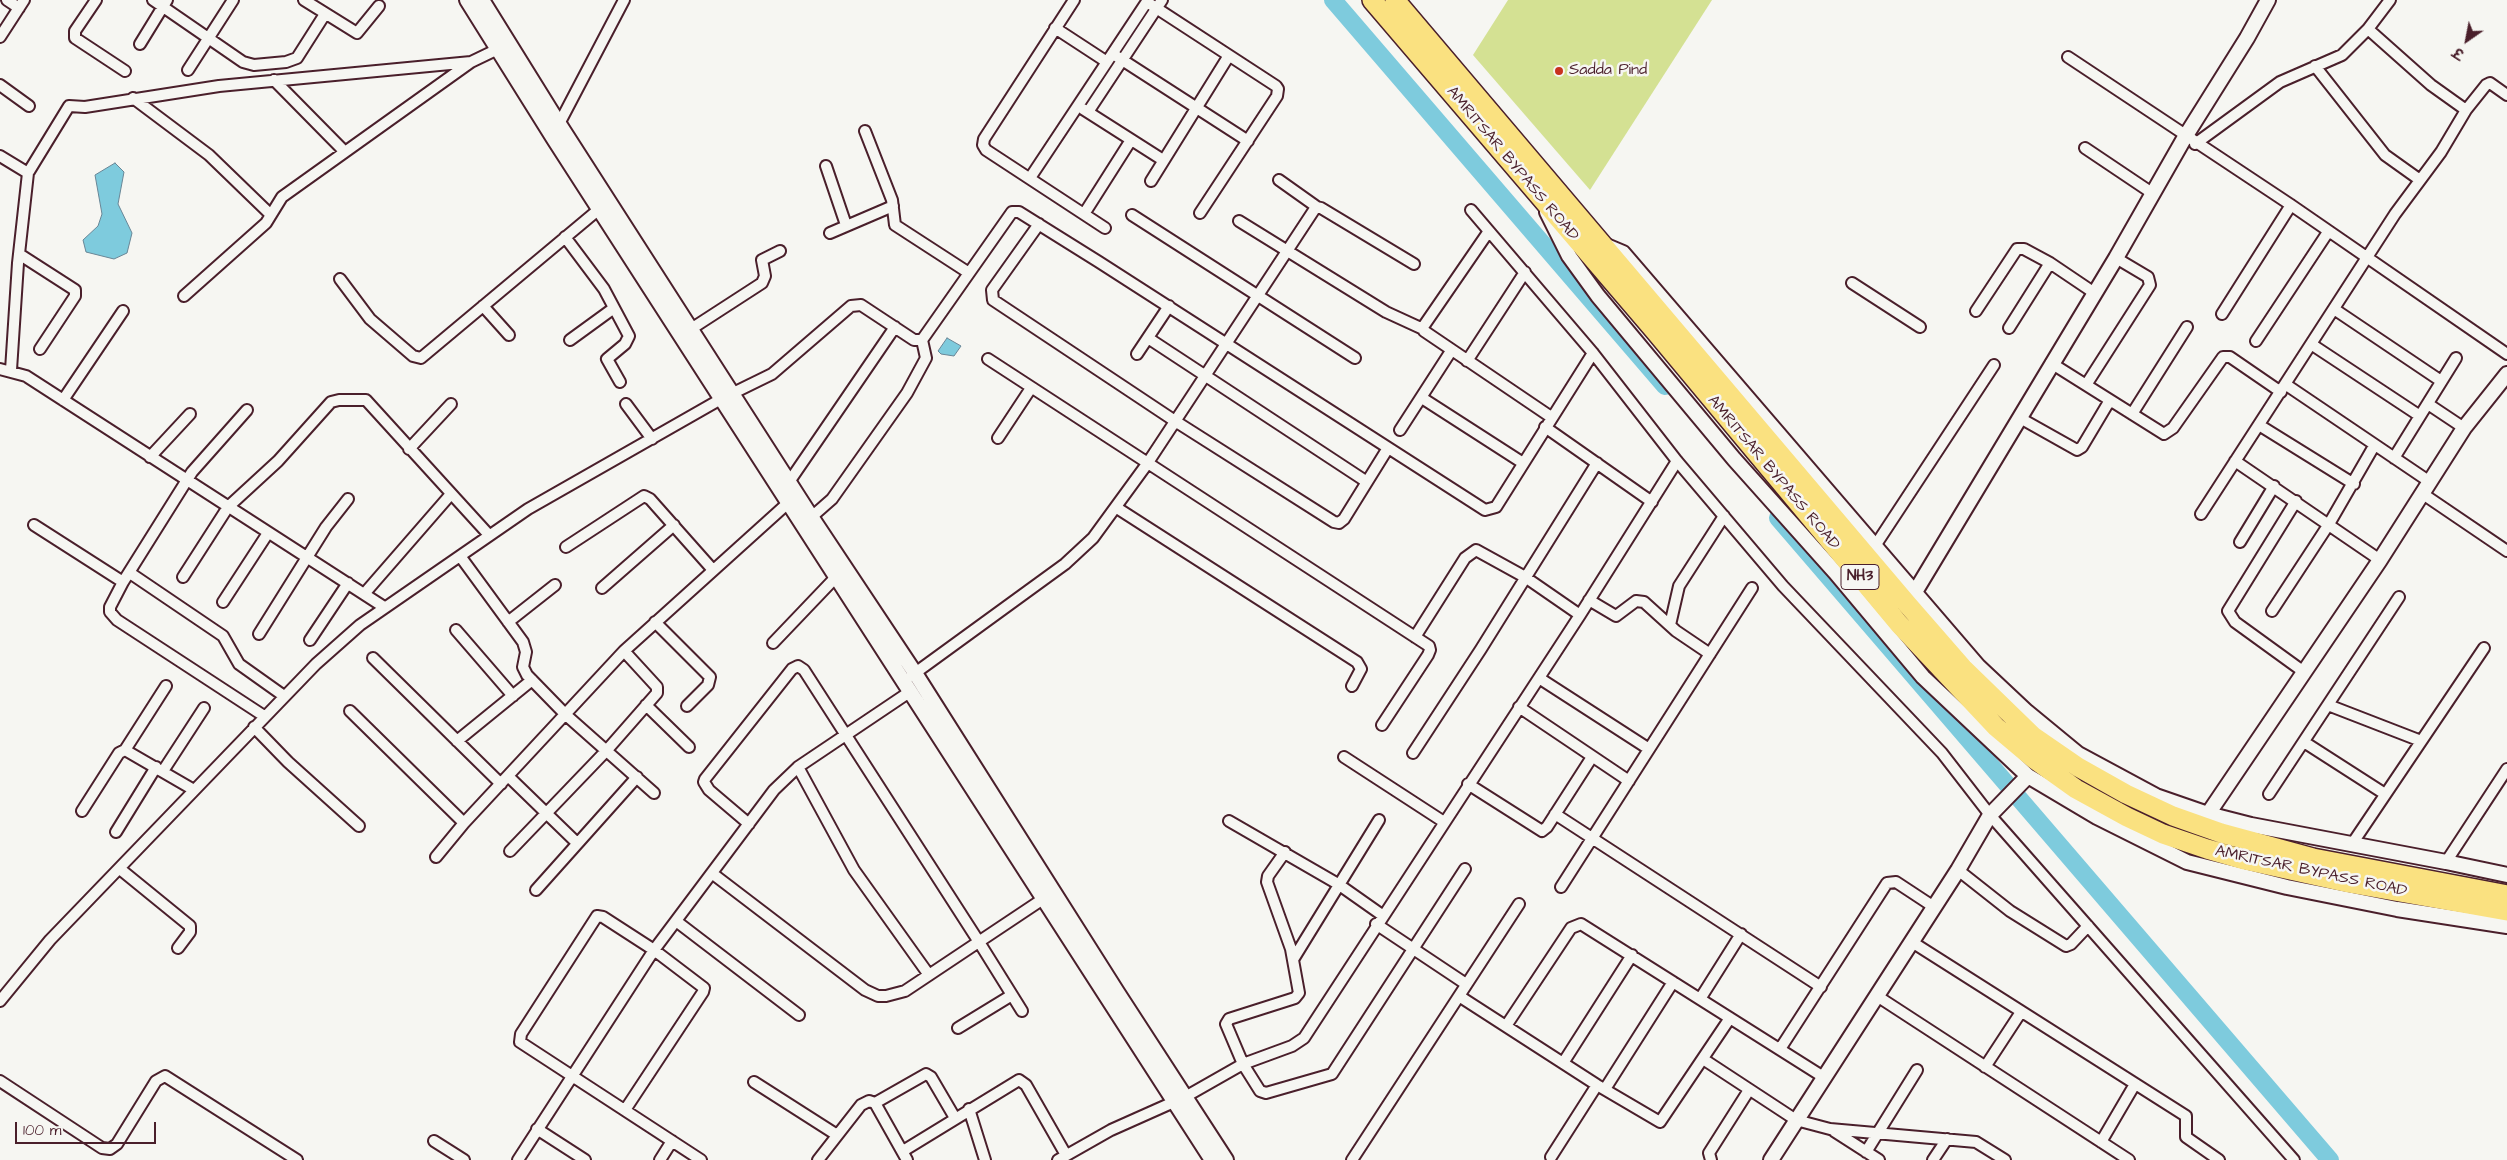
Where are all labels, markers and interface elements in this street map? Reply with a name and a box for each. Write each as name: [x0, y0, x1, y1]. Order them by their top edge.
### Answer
north arrow: [2442, 15, 2492, 65]
text: उ: [2449, 42, 2468, 64]
place label: Sadda Pind: [1569, 61, 1647, 81]
marker: Sadda Pind: [1553, 65, 1565, 77]
street label: AMRITSAR BYPASS ROAD: [1442, 83, 1582, 245]
street label: AMRITSAR BYPASS ROAD: [1703, 392, 1843, 554]
road number: NH3: [1841, 564, 1879, 590]
street label: AMRITSAR BYPASS ROAD: [2213, 842, 2409, 902]
scale bar: [18, 1112, 159, 1144]
text: 100 m: [23, 1120, 62, 1141]

